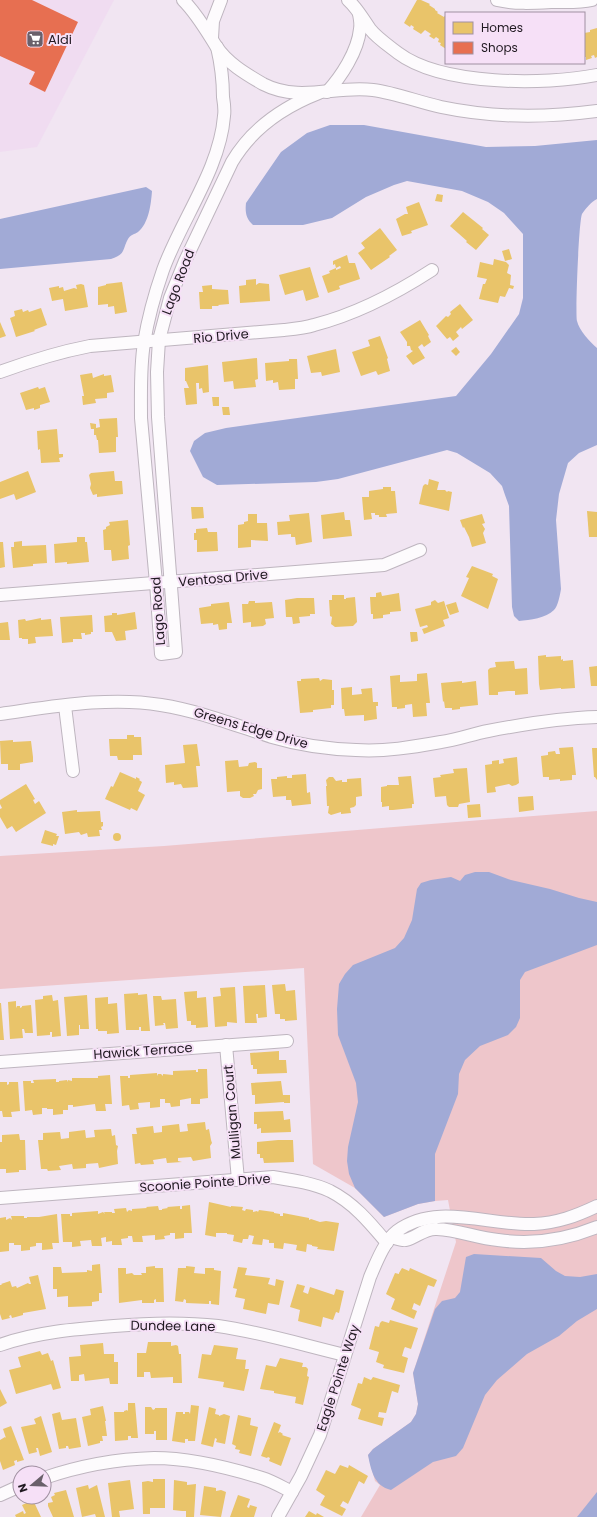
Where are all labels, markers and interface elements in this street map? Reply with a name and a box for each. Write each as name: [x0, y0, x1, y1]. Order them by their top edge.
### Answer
legend: [445, 12, 585, 64]
text: Homes: [481, 19, 523, 36]
supermarket icon: Aldi: [25, 29, 45, 49]
place label: Aldi: [48, 30, 72, 49]
text: Shops: [481, 39, 518, 56]
street label: Lago Road: [157, 246, 199, 318]
street label: Rio Drive: [193, 324, 249, 348]
street label: Ventosa Drive: [177, 565, 269, 591]
street label: Lago Road: [146, 576, 170, 646]
street label: Greens Edge Drive: [192, 703, 310, 753]
street label: Hawick Terrace: [93, 1038, 193, 1064]
street label: Mulligan Court: [218, 1064, 246, 1160]
street label: Scoonie Pointe Drive: [139, 1169, 271, 1197]
street label: Dundee Lane: [130, 1316, 216, 1336]
street label: Eagle Pointe Way: [312, 1321, 364, 1434]
north arrow: [12, 1465, 52, 1505]
text: N: [14, 1482, 31, 1495]

